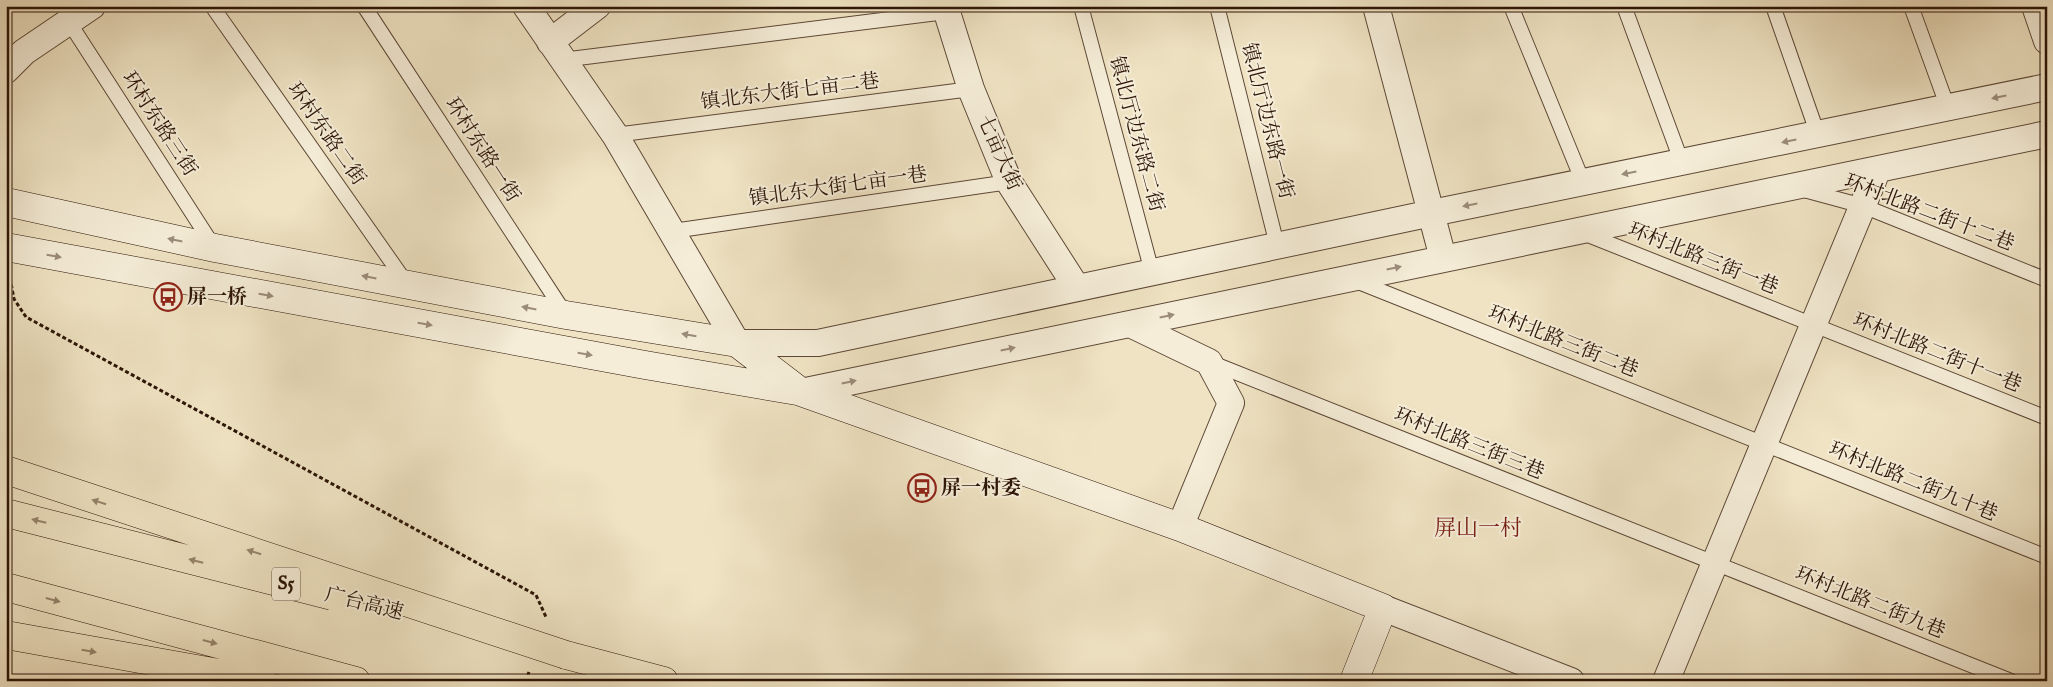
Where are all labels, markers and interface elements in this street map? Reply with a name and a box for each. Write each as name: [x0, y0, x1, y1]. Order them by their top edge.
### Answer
street label: 镇北厅边东路一街: [1236, 40, 1298, 202]
street label: 镇北厅边东路二街: [1103, 53, 1169, 215]
street label: 环村东路三街: [116, 67, 202, 181]
street label: 镇北东大街七亩二巷: [699, 69, 881, 115]
street label: 环村东路二街: [281, 78, 371, 190]
street label: 环村东路一街: [439, 93, 525, 207]
one-way arrow: [1992, 93, 2007, 101]
street label: 七亩大街: [971, 111, 1027, 195]
one-way arrow: [1781, 137, 1796, 145]
street label: 镇北东大街七亩一巷: [747, 162, 929, 212]
one-way arrow: [1622, 169, 1637, 177]
street label: 环村北路二街十二巷: [1840, 169, 2018, 257]
one-way arrow: [1462, 201, 1478, 209]
street label: 环村北路三街一巷: [1624, 217, 1782, 301]
one-way arrow: [167, 235, 183, 243]
one-way arrow: [47, 252, 63, 260]
one-way arrow: [1387, 264, 1402, 272]
one-way arrow: [361, 273, 377, 281]
bus stop icon: 屏一桥: [153, 282, 183, 312]
place label: 屏一桥: [187, 285, 247, 310]
one-way arrow: [258, 291, 274, 299]
street label: 环村北路三街二巷: [1484, 300, 1642, 384]
one-way arrow: [521, 304, 536, 312]
street label: 环村北路二街十一巷: [1849, 308, 2025, 398]
one-way arrow: [1159, 312, 1175, 320]
one-way arrow: [418, 321, 434, 329]
one-way arrow: [681, 330, 697, 338]
one-way arrow: [1000, 345, 1015, 353]
one-way arrow: [578, 350, 593, 358]
one-way arrow: [841, 378, 856, 386]
street label: 环村北路三街三巷: [1390, 402, 1548, 486]
street label: 环村北路二街九十巷: [1825, 437, 2001, 527]
bus stop icon: 屏一村委: [907, 473, 937, 503]
place label: 屏一村委: [941, 476, 1021, 501]
one-way arrow: [92, 497, 107, 505]
district label: 屏山一村: [1434, 515, 1522, 543]
one-way arrow: [31, 517, 46, 525]
one-way arrow: [246, 548, 261, 556]
one-way arrow: [189, 557, 204, 565]
street label: 环村北路二街九巷: [1791, 561, 1949, 645]
road number: S5: [272, 568, 300, 600]
street label: 广台高速: [322, 582, 406, 626]
one-way arrow: [46, 596, 61, 604]
one-way arrow: [203, 638, 218, 646]
one-way arrow: [81, 647, 97, 655]

